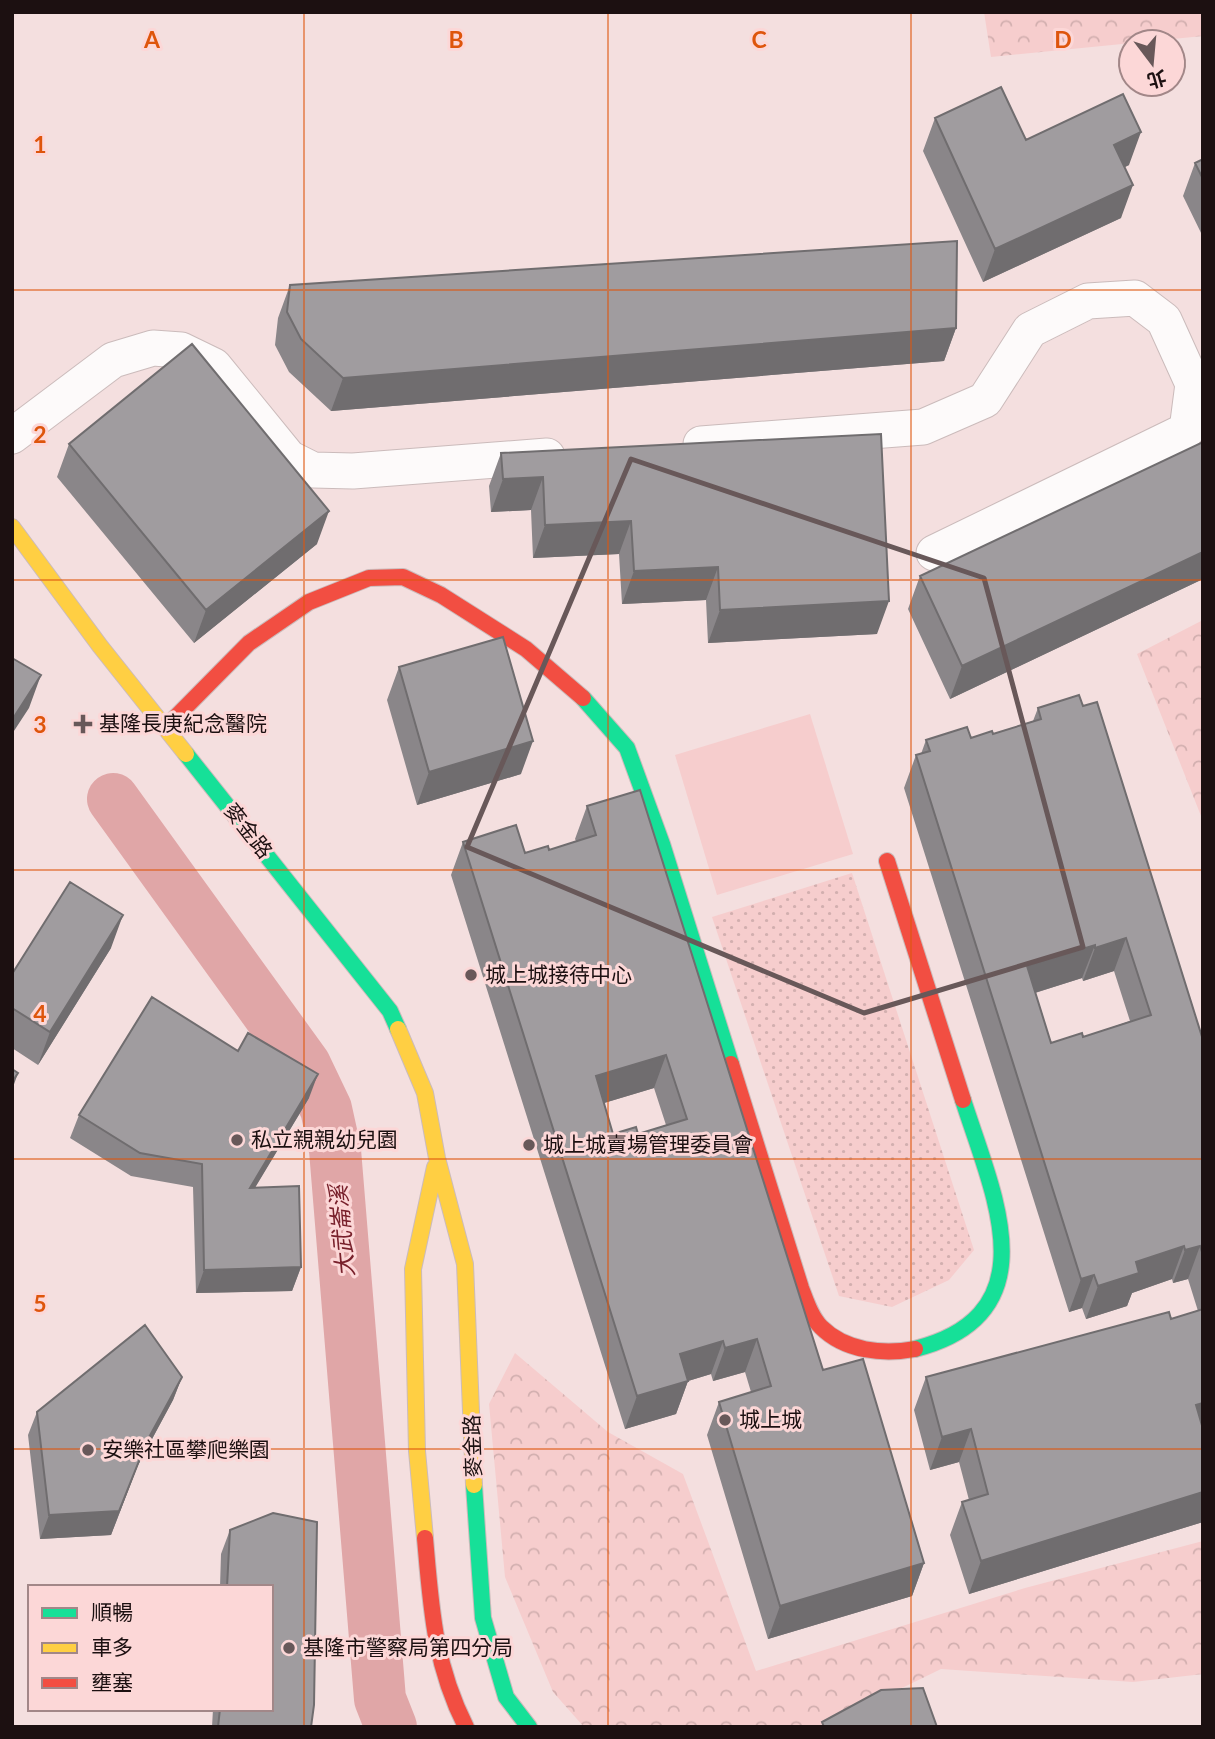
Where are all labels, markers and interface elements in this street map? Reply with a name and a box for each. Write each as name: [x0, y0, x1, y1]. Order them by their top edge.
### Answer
text: A: [143, 25, 161, 53]
text: B: [448, 25, 464, 53]
text: C: [751, 25, 767, 53]
text: D: [1054, 25, 1072, 53]
north arrow: [1117, 28, 1187, 98]
text: 北: [1145, 66, 1169, 93]
text: 1: [33, 130, 47, 158]
text: 2: [33, 420, 47, 448]
text: 3: [33, 710, 47, 738]
place label: 基隆長庚紀念醫院: [99, 710, 267, 735]
marker: 基隆長庚紀念醫院: [73, 714, 93, 734]
street label: 麥金路: [220, 798, 278, 863]
place label: 城上城接待中心: [485, 961, 632, 986]
marker: 城上城接待中心: [463, 967, 479, 983]
text: 4: [33, 999, 47, 1027]
place label: 私立親親幼兒園: [251, 1126, 398, 1151]
place label: 城上城賣場管理委員會: [543, 1131, 753, 1156]
marker: 私立親親幼兒園: [229, 1132, 245, 1148]
marker: 城上城賣場管理委員會: [521, 1137, 537, 1153]
water label: 大武崙溪: [323, 1181, 359, 1278]
text: 5: [33, 1289, 47, 1317]
place label: 城上城: [739, 1406, 802, 1431]
marker: 城上城: [717, 1412, 733, 1428]
street label: 麥金路: [458, 1414, 485, 1478]
place label: 安樂社區攀爬樂園: [102, 1436, 270, 1461]
marker: 安樂社區攀爬樂園: [80, 1442, 96, 1458]
legend: [28, 1585, 273, 1711]
text: 順暢: [91, 1599, 133, 1624]
text: 車多: [91, 1634, 133, 1659]
place label: 基隆市警察局第四分局: [303, 1634, 513, 1659]
marker: 基隆市警察局第四分局: [281, 1640, 297, 1656]
text: 壅塞: [91, 1669, 133, 1694]

